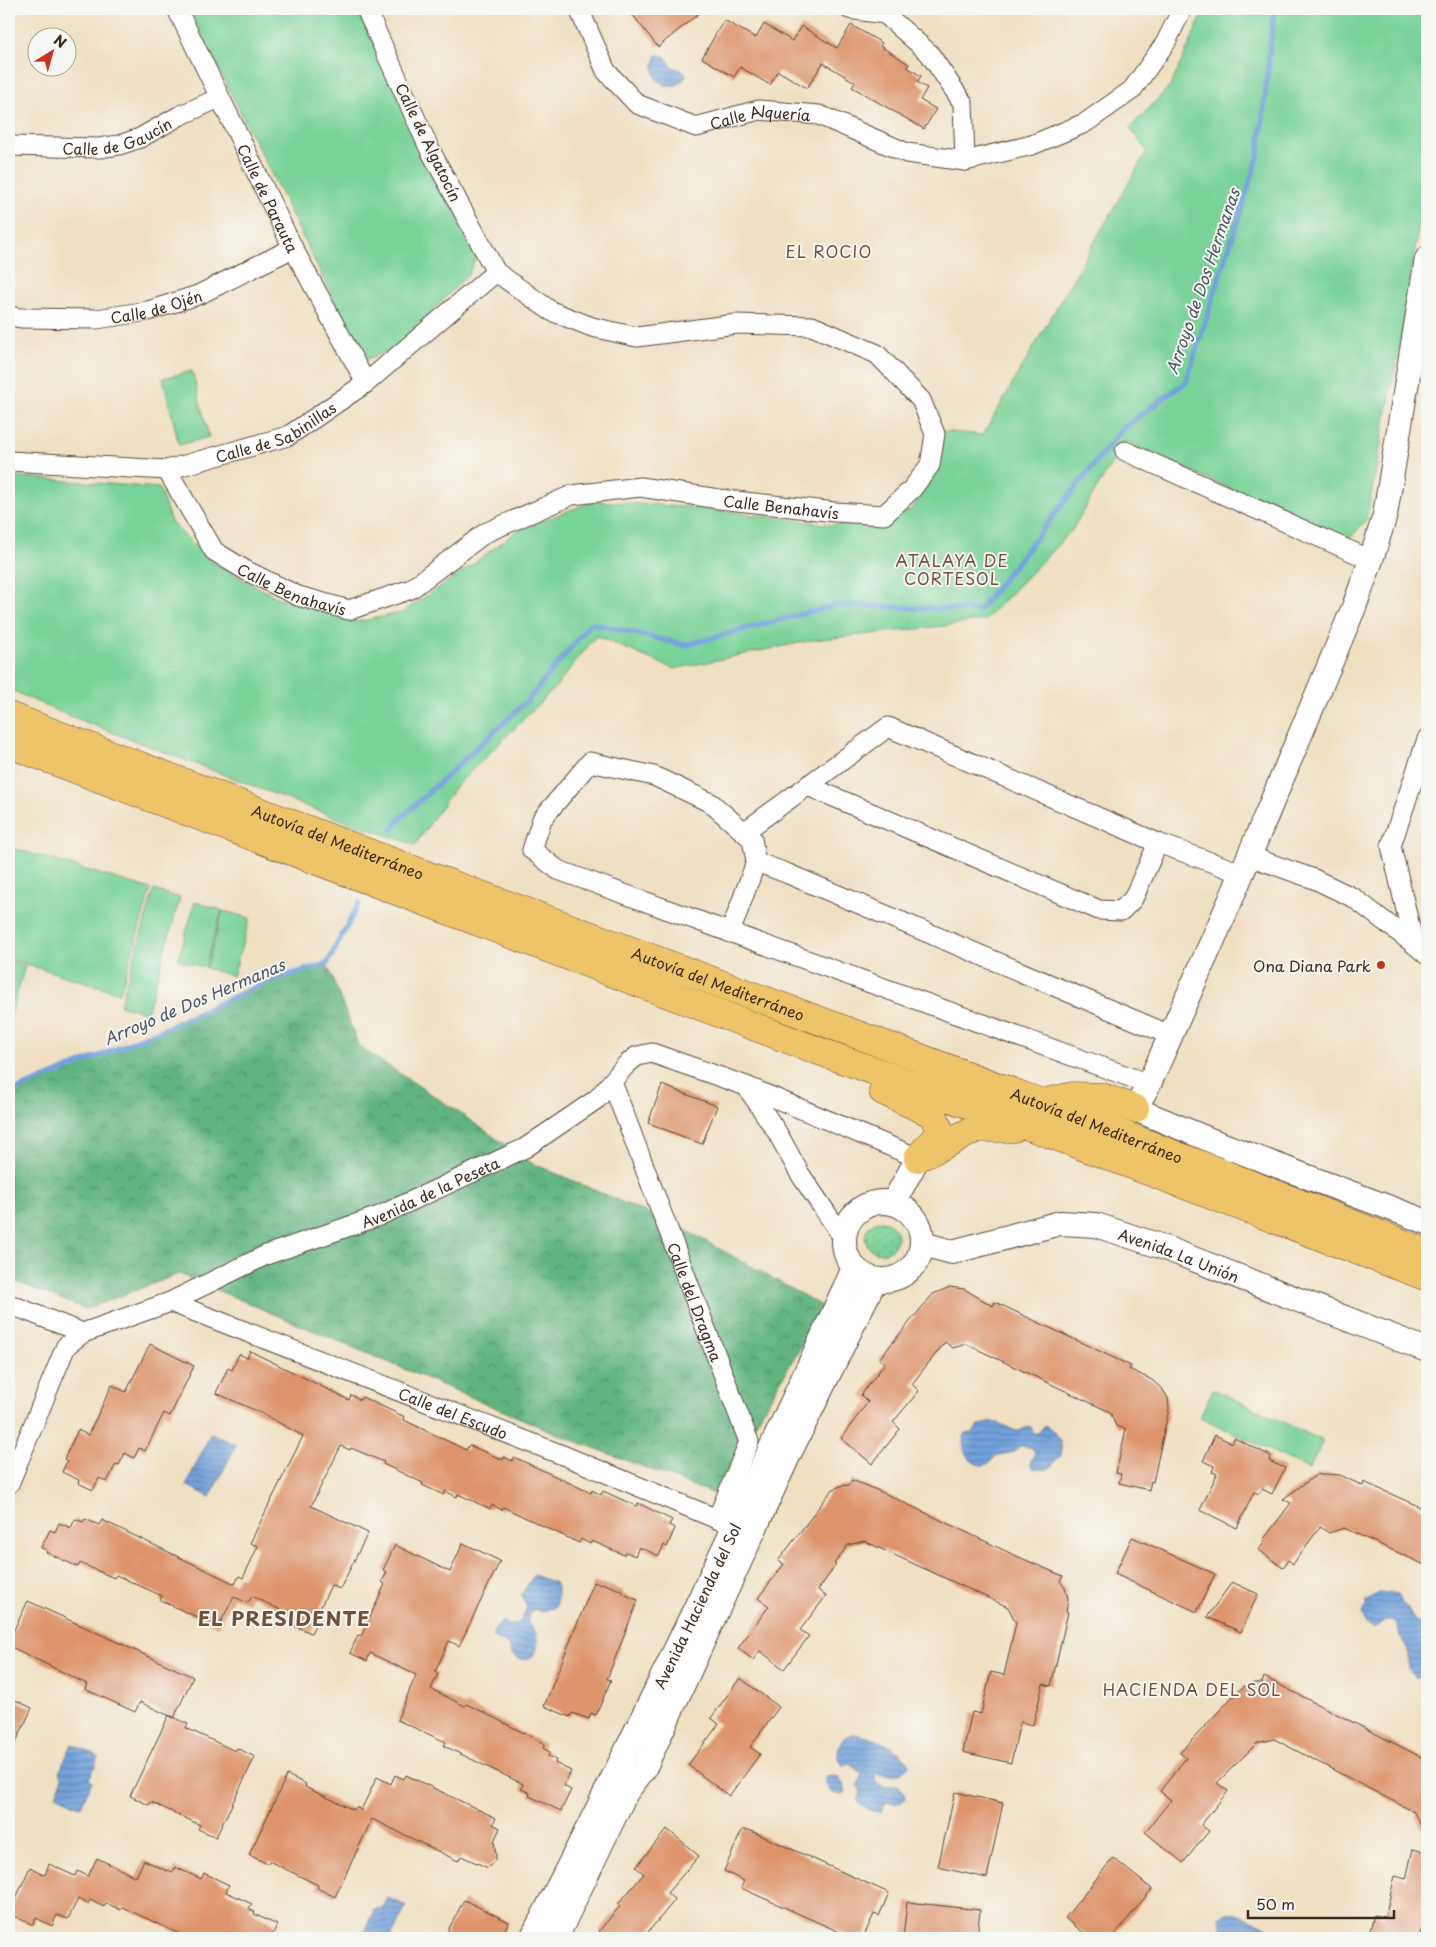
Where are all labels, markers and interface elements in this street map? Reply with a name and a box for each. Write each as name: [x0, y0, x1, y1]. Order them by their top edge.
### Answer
north arrow: [28, 28, 78, 78]
text: N: [49, 29, 71, 53]
street label: Calle de Algatocín: [390, 79, 468, 205]
street label: Calle Alquería: [707, 98, 812, 134]
street label: Calle de Gaucín: [62, 111, 176, 159]
street label: Calle de Parauta: [232, 140, 305, 257]
water label: Arroyo de Dos Hermanas: [1159, 184, 1246, 377]
district label: EL ROCIO: [786, 239, 872, 263]
street label: Calle de Ojén: [109, 283, 205, 328]
street label: Calle de Sabinillas: [212, 395, 340, 467]
street label: Calle Benahavís: [722, 488, 840, 524]
district label: ATALAYA DE CORTESOL: [896, 548, 1008, 590]
street label: Calle Benahavís: [233, 557, 349, 620]
street label: Autovía del Mediterráneo: [249, 798, 427, 884]
street label: Autovía del Mediterráneo: [629, 941, 808, 1026]
water label: Arroyo de Dos Hermanas: [100, 951, 290, 1050]
place label: Ona Diana Park: [1253, 954, 1371, 977]
marker: Ona Diana Park: [1375, 959, 1387, 971]
street label: Autovía del Mediterráneo: [1008, 1081, 1186, 1168]
street label: Avenida de la Peseta: [358, 1150, 503, 1233]
street label: Avenida La Unión: [1116, 1222, 1243, 1287]
street label: Calle del Dragma: [662, 1239, 729, 1365]
street label: Calle del Escudo: [395, 1381, 511, 1444]
street label: Avenida Hacienda del Sol: [647, 1519, 746, 1692]
district label: EL PRESIDENTE: [198, 1603, 370, 1633]
district label: HACIENDA DEL SOL: [1103, 1677, 1281, 1701]
scale bar: [1248, 1887, 1395, 1919]
text: 50 m: [1256, 1892, 1295, 1915]

